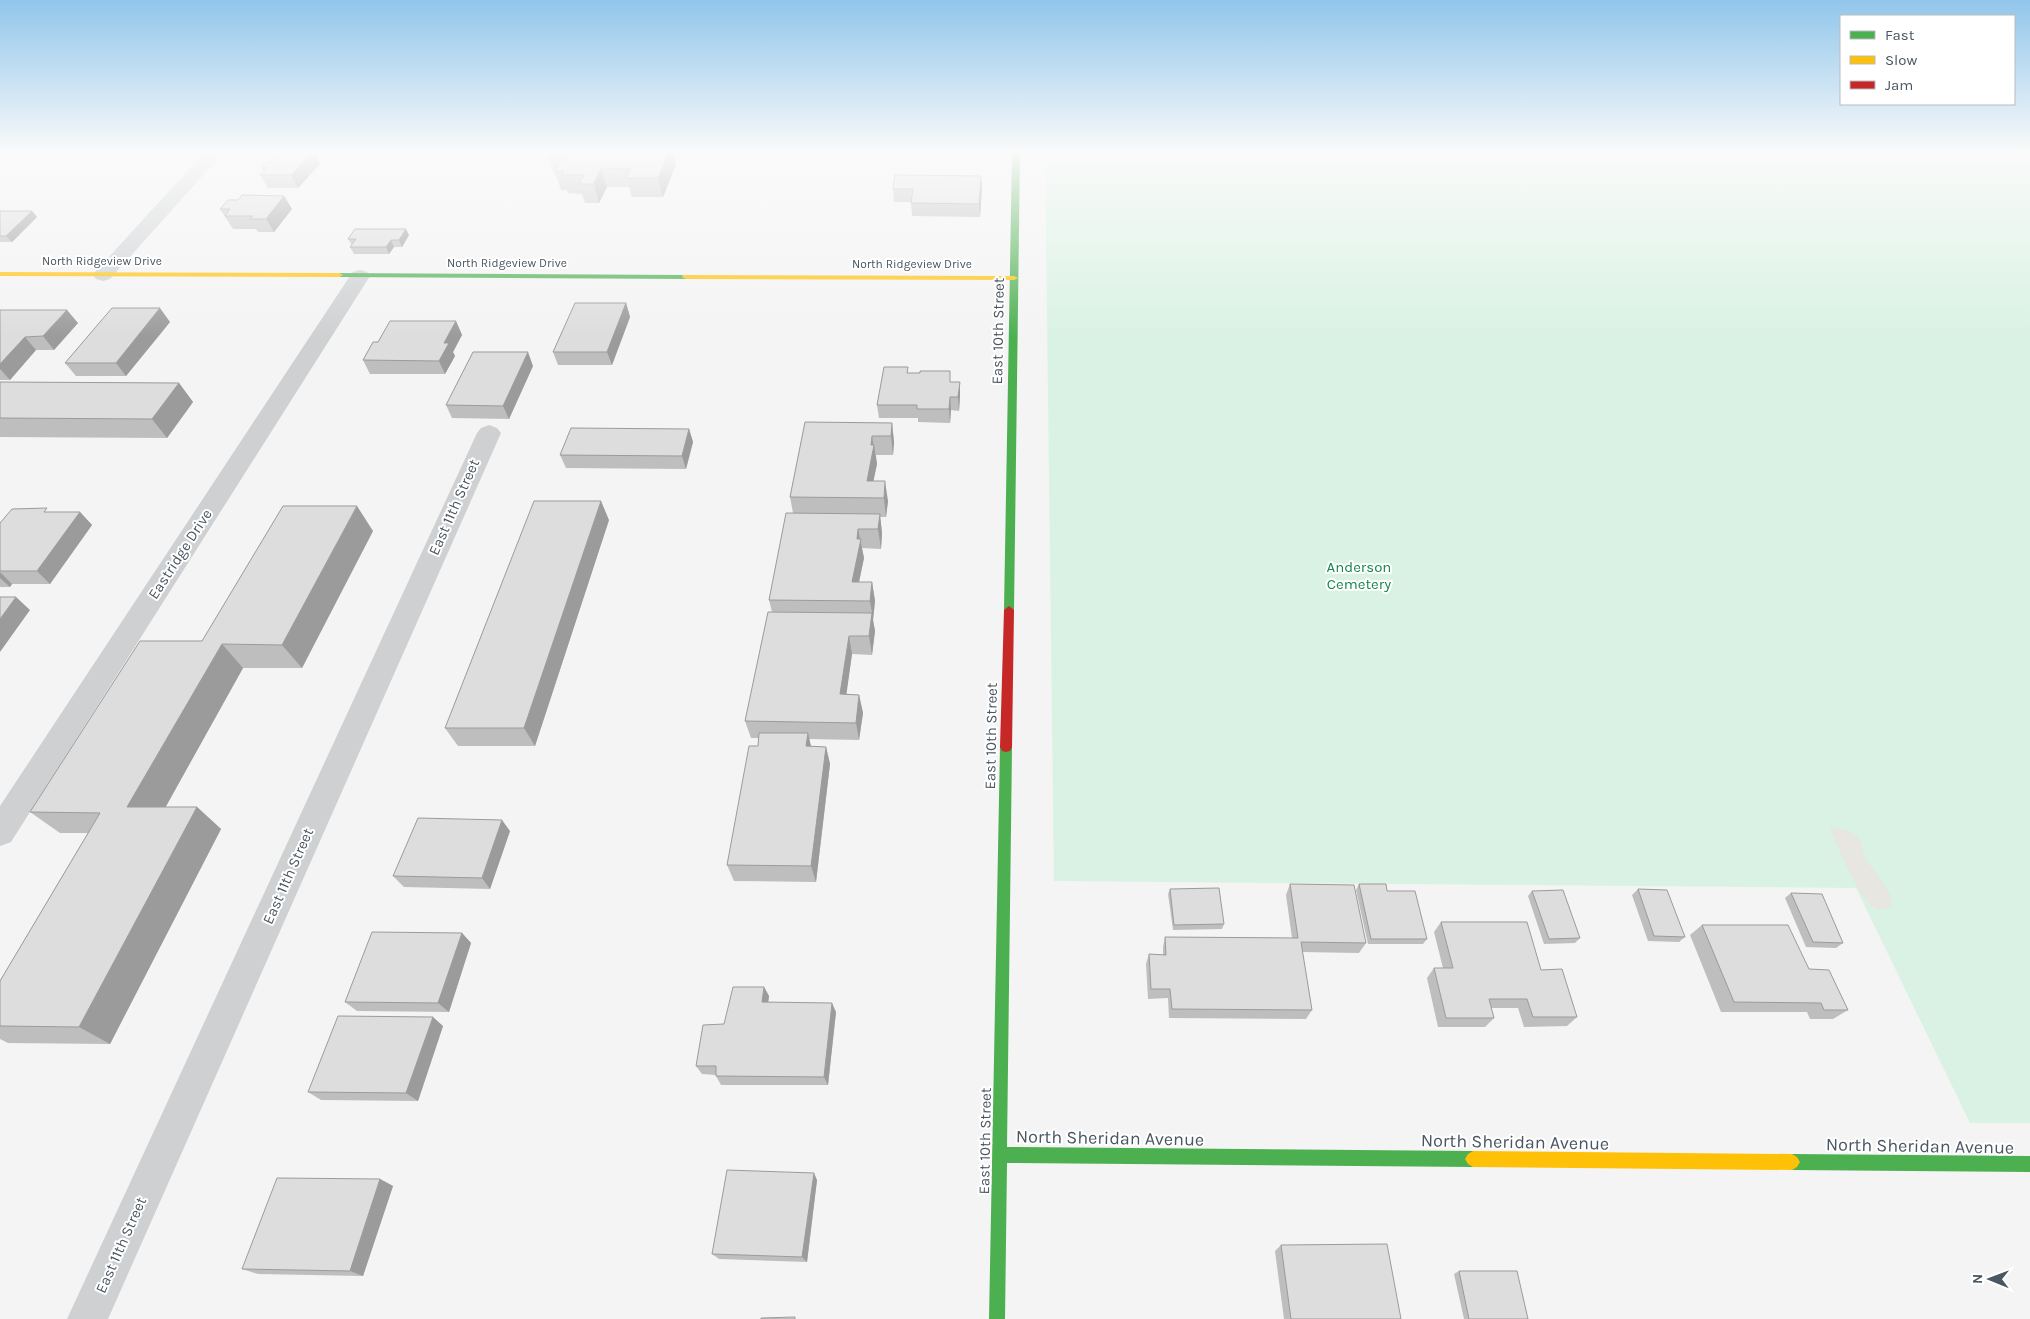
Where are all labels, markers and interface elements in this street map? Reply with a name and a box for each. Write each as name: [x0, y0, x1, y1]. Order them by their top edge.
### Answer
legend: [1840, 15, 2015, 105]
text: Fast: [1885, 26, 1915, 44]
text: Slow: [1885, 51, 1917, 69]
text: Jam: [1885, 76, 1913, 94]
street label: North Ridgeview Drive: [42, 254, 162, 268]
street label: North Ridgeview Drive: [447, 256, 567, 270]
street label: North Ridgeview Drive: [852, 257, 972, 271]
street label: East 10th Street: [988, 277, 1008, 385]
street label: East 11th Street: [425, 456, 483, 558]
street label: Eastridge Drive: [144, 506, 216, 602]
park label: Anderson Cemetery: [1327, 558, 1391, 593]
street label: East 10th Street: [981, 682, 1001, 790]
street label: East 11th Street: [259, 825, 317, 927]
street label: East 10th Street: [975, 1087, 995, 1195]
street label: North Sheridan Avenue: [1016, 1125, 1204, 1151]
street label: North Sheridan Avenue: [1421, 1129, 1609, 1155]
street label: North Sheridan Avenue: [1826, 1133, 2014, 1159]
street label: East 11th Street: [92, 1194, 150, 1296]
north arrow: [1965, 1254, 2015, 1304]
text: N: [1969, 1274, 1986, 1284]

